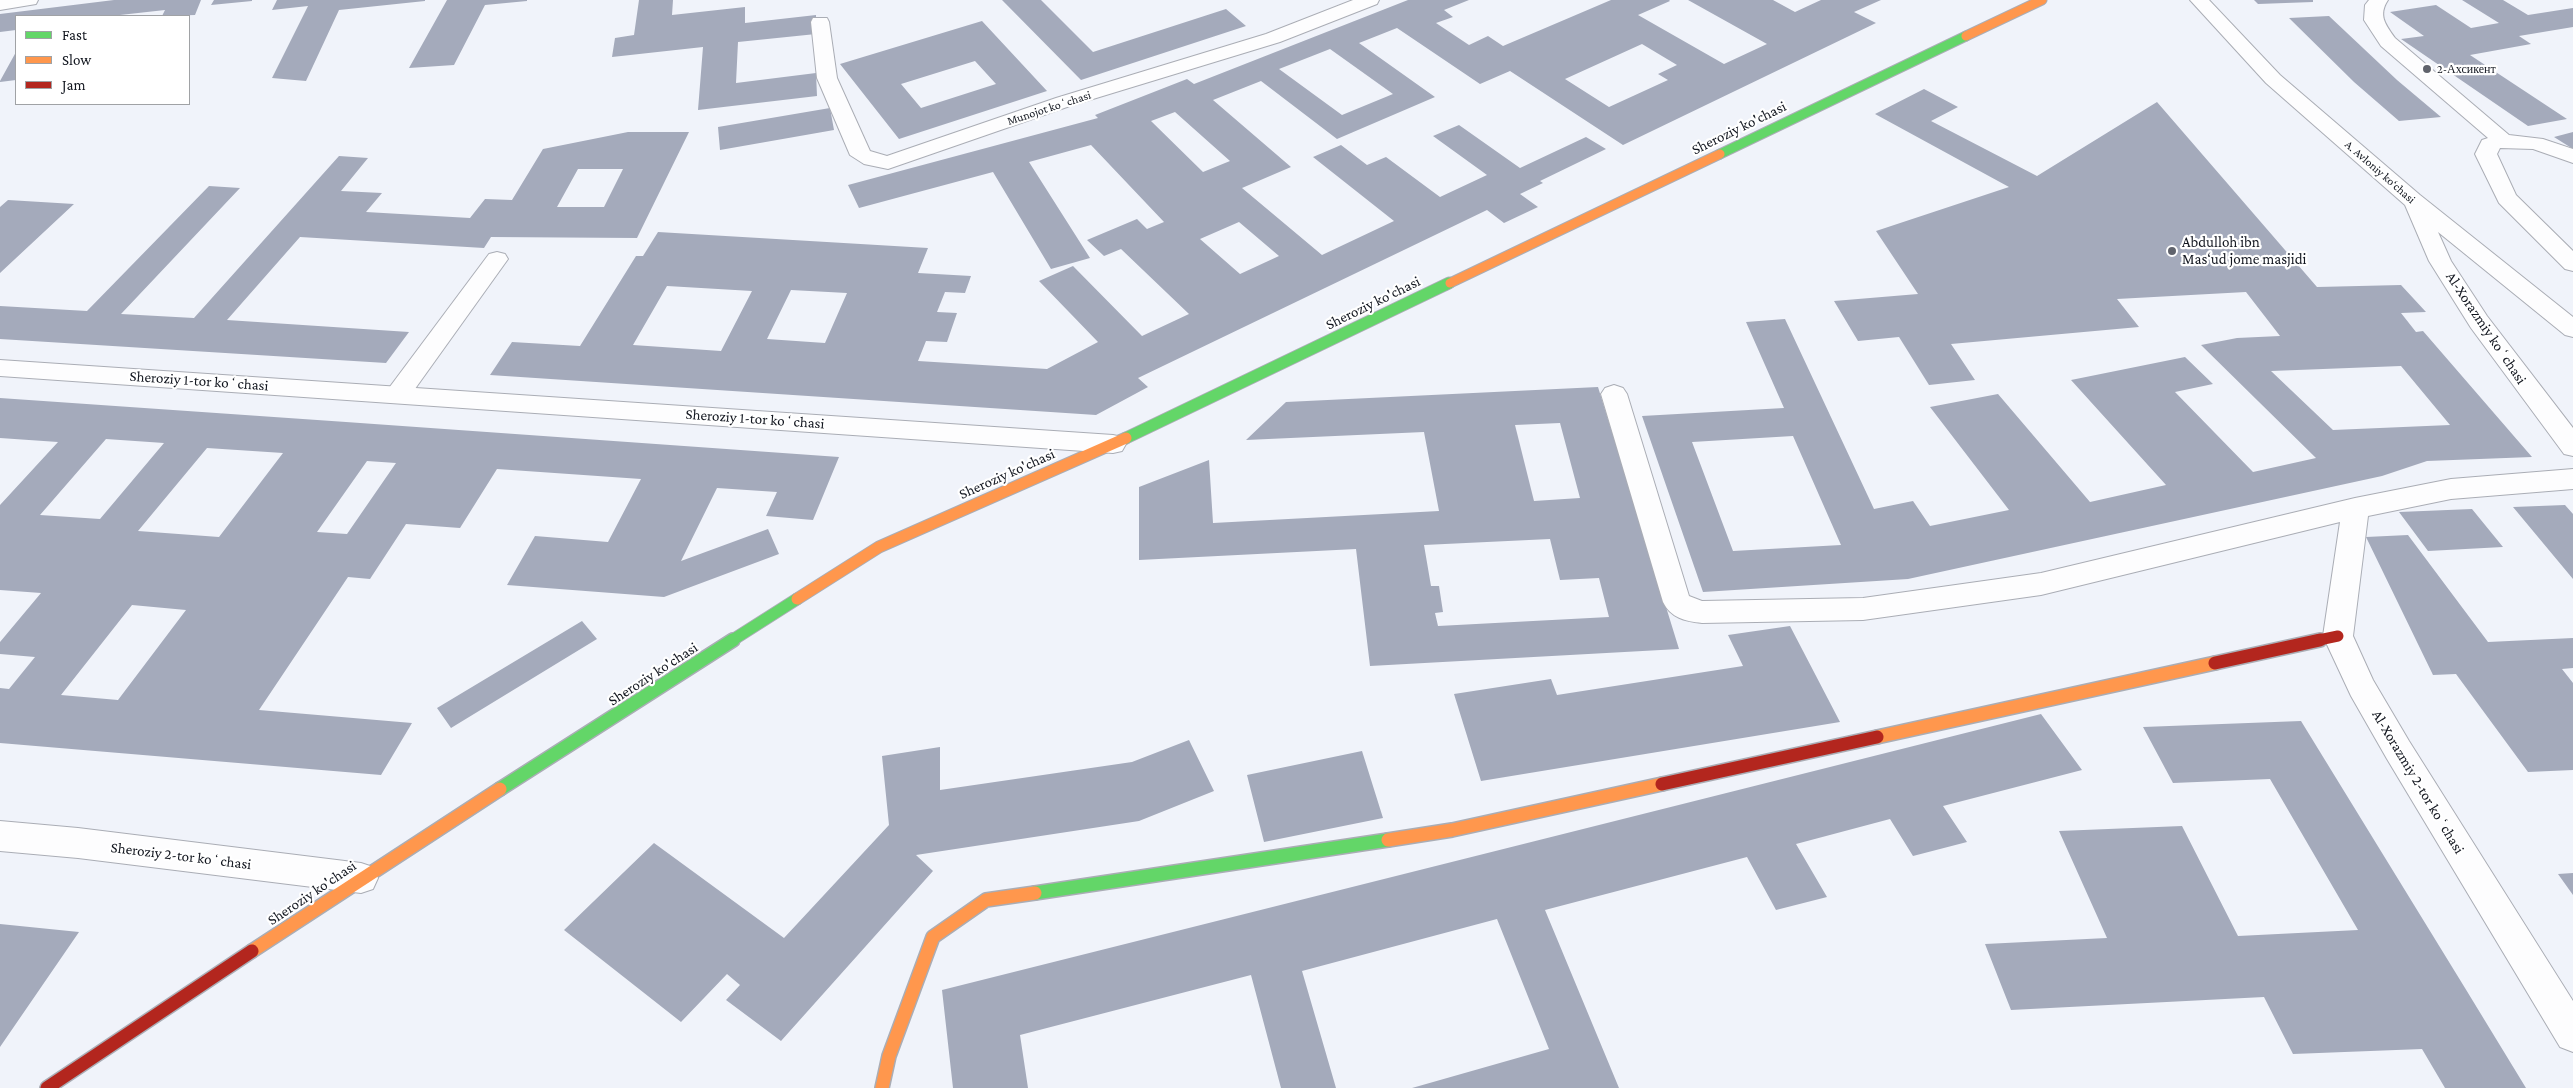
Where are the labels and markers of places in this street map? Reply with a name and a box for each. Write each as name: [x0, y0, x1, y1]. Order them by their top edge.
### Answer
place label: 2-Ахсикент: [2437, 62, 2496, 76]
marker: 2-Ахсикент: [2421, 63, 2433, 75]
place label: Abdulloh ibn Mas‘ud jome masjidi: [2182, 233, 2306, 268]
marker: Abdulloh ibn Mas‘ud jome masjidi: [2166, 245, 2178, 257]

